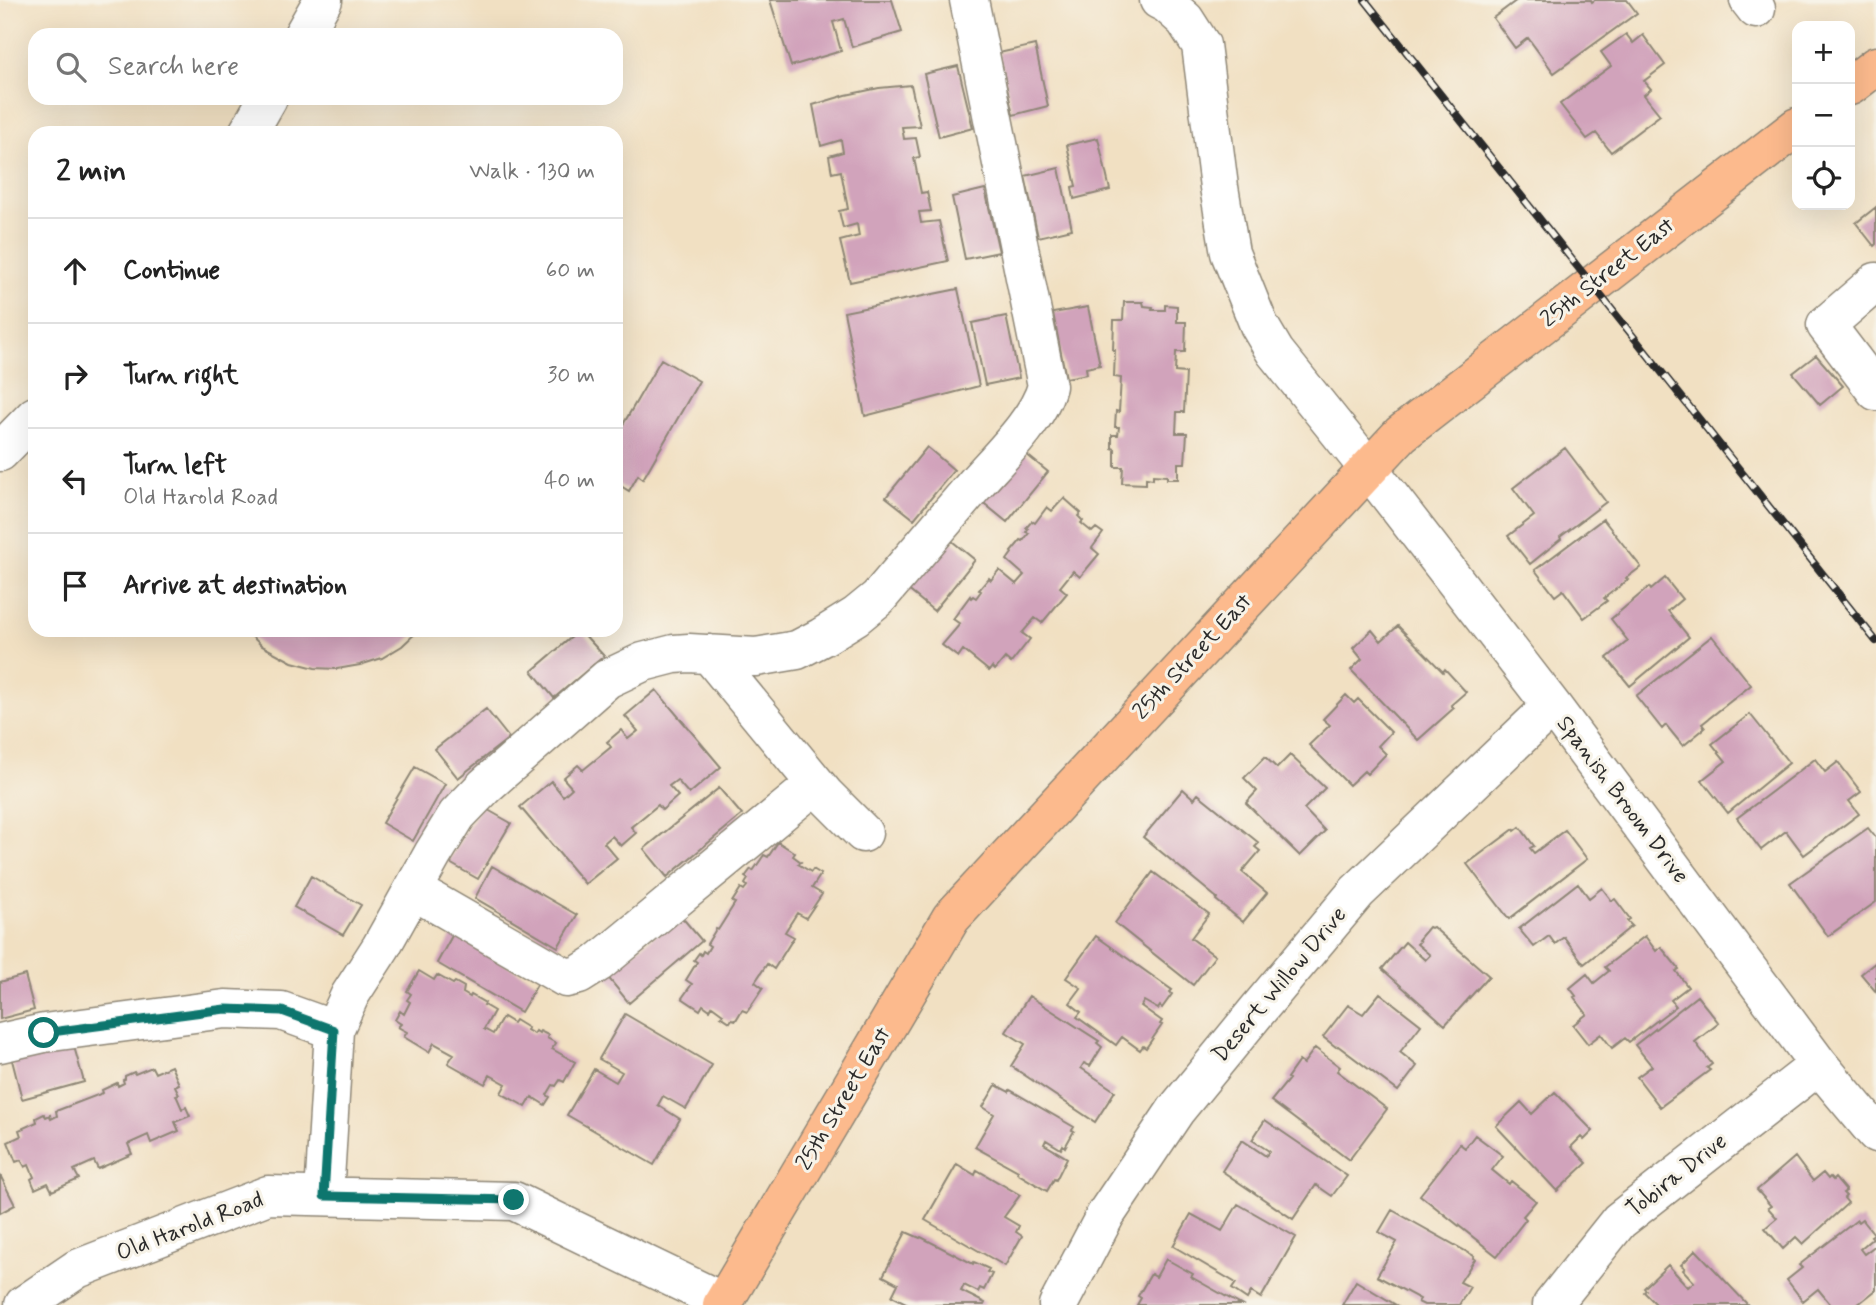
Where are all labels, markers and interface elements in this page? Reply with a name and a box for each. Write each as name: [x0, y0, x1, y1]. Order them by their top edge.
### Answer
map controls: [1792, 21, 1855, 210]
button: +: [1792, 21, 1855, 84]
search box: [28, 28, 623, 105]
icon: search: [52, 48, 90, 86]
text: Search here: [108, 50, 239, 84]
button: −: [1792, 84, 1855, 147]
button: locate: [1792, 147, 1855, 210]
text: 2 min: [56, 152, 126, 191]
text: Walk · 130 m: [469, 157, 595, 187]
street label: 25th Street East: [1535, 211, 1681, 335]
icon: ahead: [56, 252, 94, 290]
text: Continue: [123, 254, 220, 288]
text: 60 m: [546, 256, 595, 286]
icon: right: [56, 357, 94, 395]
text: Turn right: [123, 359, 239, 393]
text: 30 m: [547, 361, 595, 391]
text: Turn left: [123, 449, 227, 483]
icon: left: [56, 462, 94, 500]
text: 40 m: [544, 466, 595, 496]
text: Old Harold Road: [123, 483, 278, 513]
icon: arrive: [56, 567, 94, 605]
text: Arrive at destination: [123, 569, 347, 603]
street label: 25th Street East: [1127, 587, 1259, 727]
street label: Spanish Broom Drive: [1549, 710, 1695, 890]
street label: Desert Willow Drive: [1206, 901, 1354, 1069]
route start: [28, 1017, 59, 1048]
street label: 25th Street East: [789, 1022, 899, 1176]
street label: Tobira Drive: [1620, 1127, 1734, 1225]
route end: [498, 1184, 529, 1215]
street label: Old Harold Road: [112, 1185, 268, 1269]

